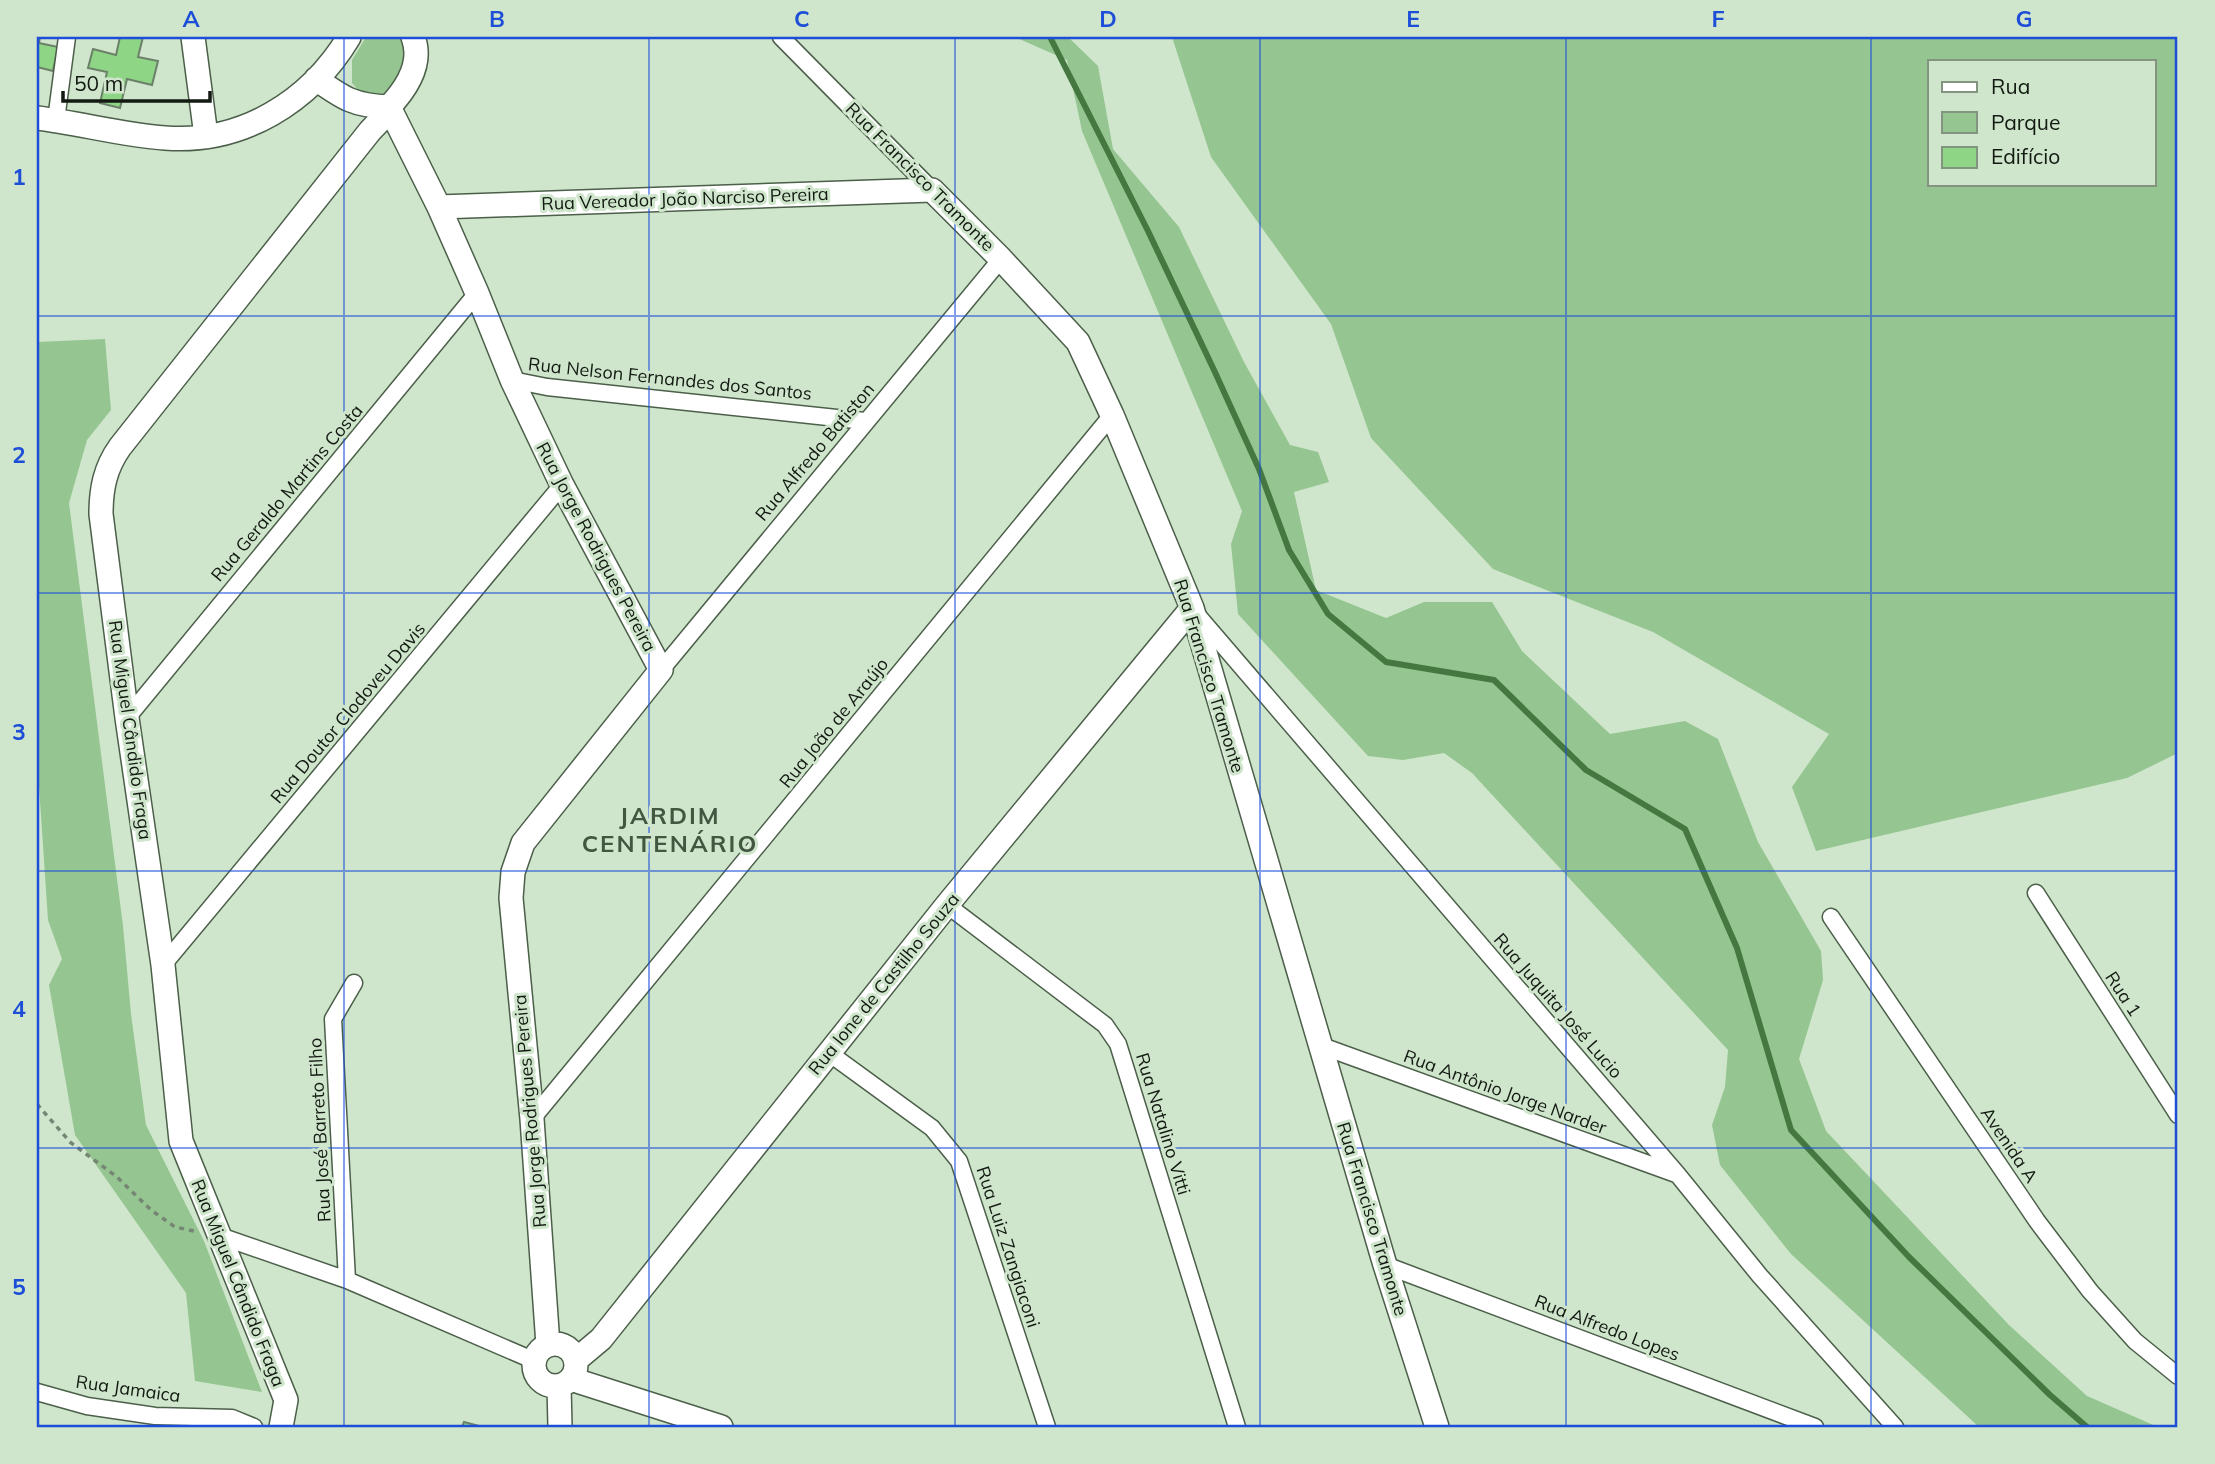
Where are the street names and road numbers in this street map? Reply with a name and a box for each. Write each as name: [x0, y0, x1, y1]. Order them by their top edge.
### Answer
street label: Rua Francisco Tramonte: [841, 97, 1000, 256]
street label: Rua Vereador João Narciso Pereira: [541, 182, 829, 215]
street label: Rua Nelson Fernandes dos Santos: [527, 352, 813, 405]
street label: Rua Alfredo Batiston: [750, 378, 879, 525]
street label: Rua Geraldo Martins Costa: [206, 399, 368, 586]
street label: Rua Jorge Rodrigues Pereira: [531, 438, 662, 655]
street label: Rua Francisco Tramonte: [1169, 576, 1250, 775]
street label: Rua Doutor Clodoveu Davis: [265, 617, 430, 808]
street label: Rua Miguel Cândido Fraga: [104, 619, 157, 841]
street label: Rua João de Araújo: [774, 653, 893, 792]
street label: Rua Ione de Castilho Souza: [803, 888, 964, 1079]
street label: Rua Juquita José Lucio: [1489, 928, 1628, 1083]
street label: Rua 1: [2100, 967, 2146, 1021]
street label: Rua Jorge Rodrigues Pereira: [508, 994, 551, 1229]
street label: Rua José Barreto Filho: [303, 1037, 336, 1223]
street label: Rua Antônio Jorge Narder: [1401, 1044, 1610, 1139]
street label: Rua Natalino Vitti: [1131, 1050, 1196, 1198]
street label: Avenida A: [1976, 1102, 2043, 1187]
street label: Rua Francisco Tramonte: [1332, 1119, 1413, 1318]
street label: Rua Luiz Zangiaconi: [972, 1163, 1045, 1330]
street label: Rua Miguel Cândido Fraga: [186, 1176, 291, 1390]
street label: Rua Alfredo Lopes: [1531, 1289, 1683, 1366]
street label: Rua Jamaica: [74, 1370, 182, 1407]

